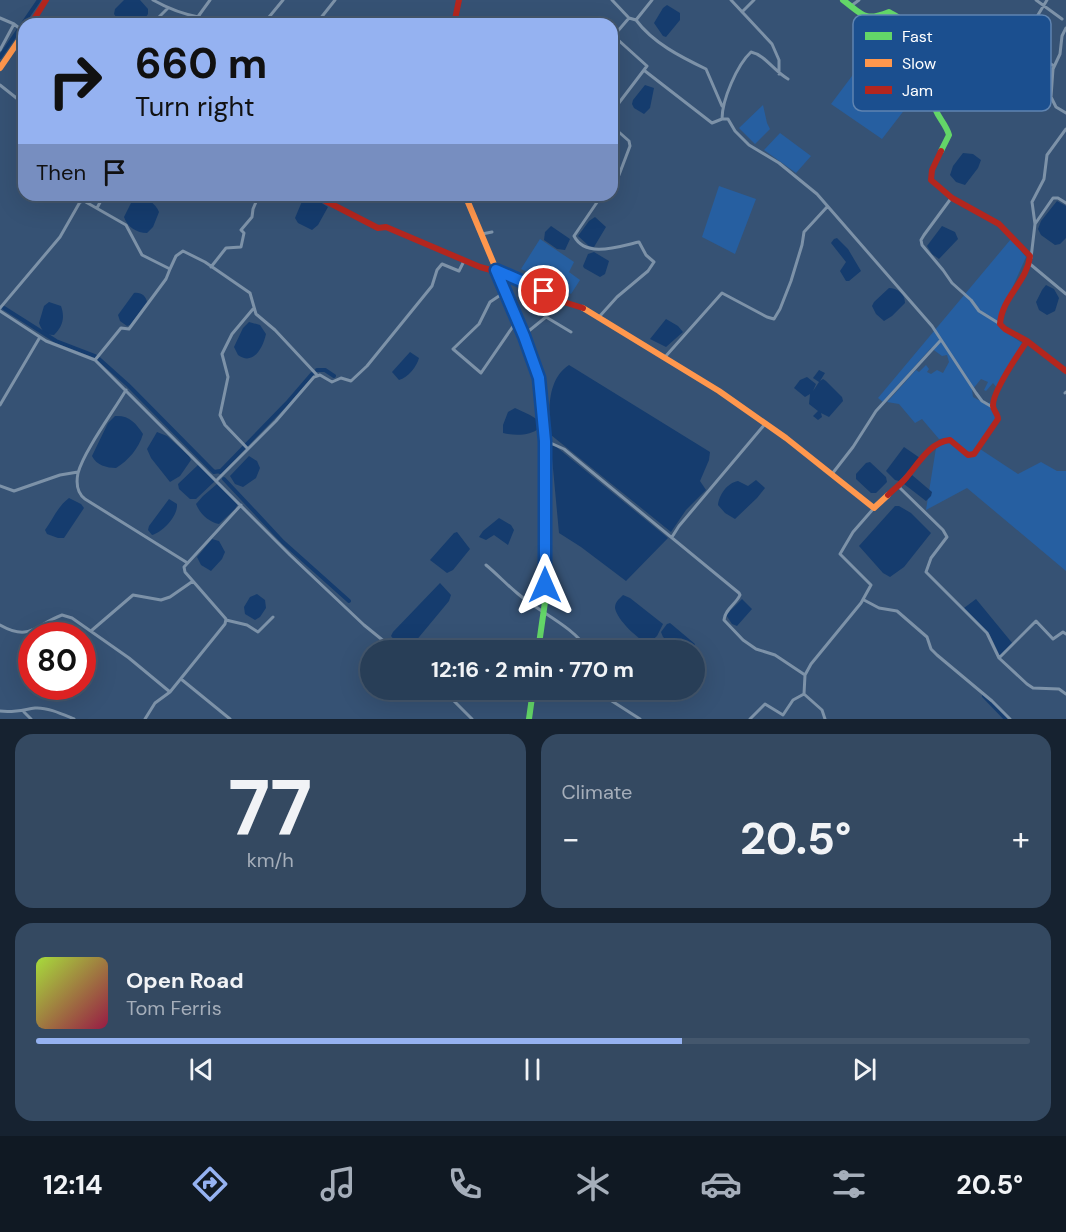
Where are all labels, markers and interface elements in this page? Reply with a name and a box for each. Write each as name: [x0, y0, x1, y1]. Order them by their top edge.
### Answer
legend: [853, 15, 1051, 111]
text: Fast: [902, 26, 933, 47]
text: 660 m: [135, 36, 267, 91]
icon: right: [36, 42, 114, 120]
text: Slow: [902, 53, 936, 74]
text: Jam: [902, 80, 933, 101]
text: Turn right: [135, 89, 255, 124]
icon: arrive: [98, 156, 131, 189]
text: Then: [36, 158, 86, 187]
pin: [518, 265, 569, 316]
icon: arrive: [527, 274, 560, 307]
position arrow: [513, 553, 577, 617]
speed limit sign: 80: [18, 622, 96, 700]
text: 12:16 · 2 min · 770 m: [431, 655, 634, 684]
text: 77: [228, 757, 312, 858]
text: Climate: [562, 779, 632, 805]
text: 20.5°: [740, 809, 851, 868]
text: −: [562, 817, 580, 860]
text: +: [1012, 817, 1030, 860]
text: km/h: [247, 847, 294, 873]
text: Open Road: [126, 966, 244, 995]
text: Tom Ferris: [126, 995, 222, 1021]
icon: previous: [185, 1053, 218, 1086]
icon: pause: [516, 1053, 549, 1086]
icon: next: [848, 1053, 881, 1086]
icon: directions: [189, 1163, 231, 1205]
icon: music: [317, 1163, 359, 1205]
icon: phone: [444, 1163, 486, 1205]
icon: climate: [572, 1163, 614, 1205]
icon: car: [700, 1163, 742, 1205]
icon: filters: [828, 1163, 870, 1205]
text: 12:14: [43, 1167, 103, 1202]
text: 20.5°: [956, 1167, 1023, 1202]

